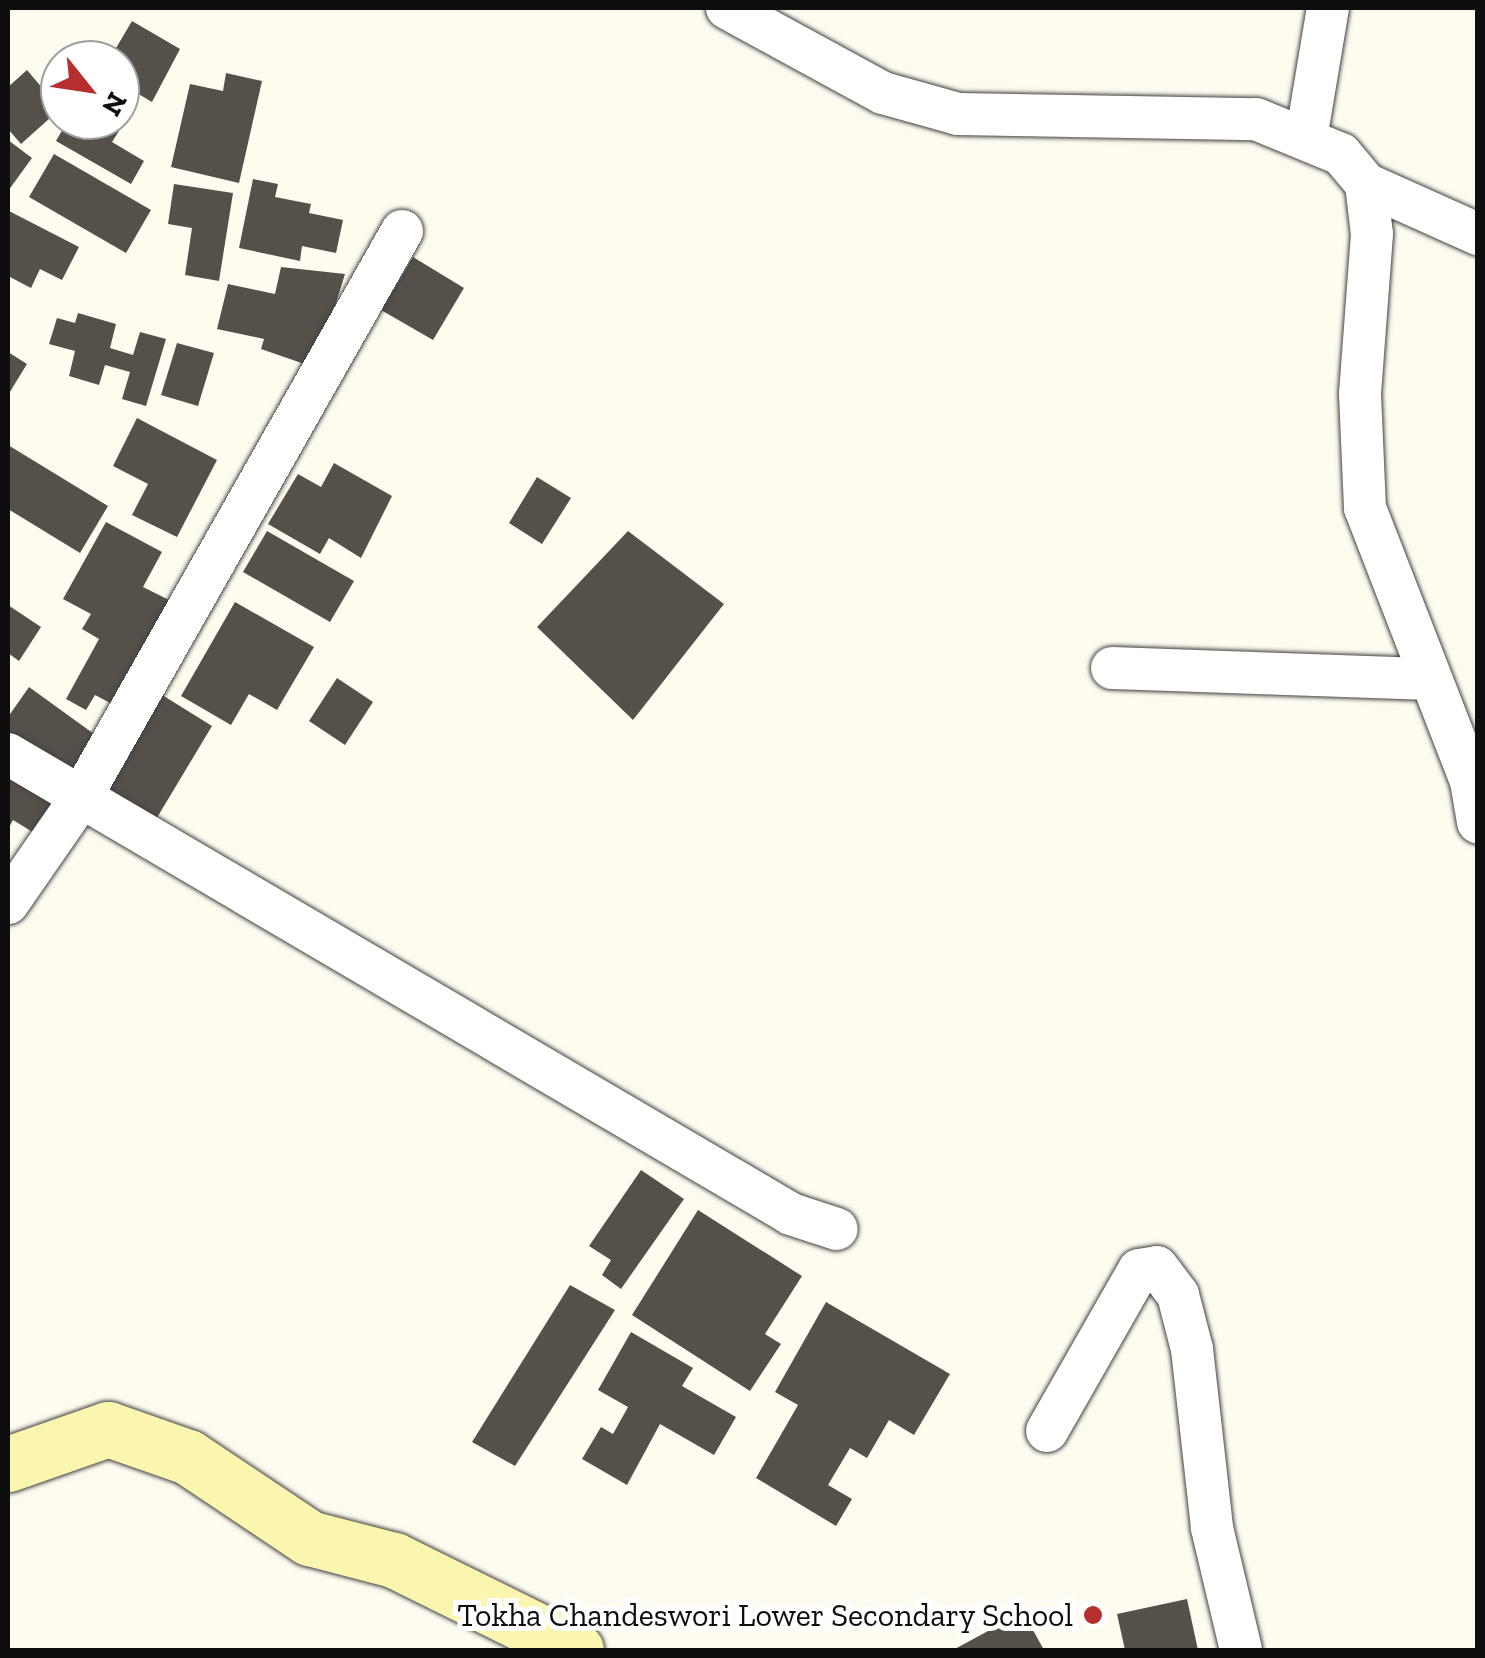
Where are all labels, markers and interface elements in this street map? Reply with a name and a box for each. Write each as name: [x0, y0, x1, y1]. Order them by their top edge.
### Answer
north arrow: [40, 40, 140, 140]
text: N: [95, 87, 134, 122]
place label: Tokha Chandeswori Lower Secondary School: [456, 1596, 1073, 1634]
marker: Tokha Chandeswori Lower Secondary School: [1082, 1604, 1104, 1626]

